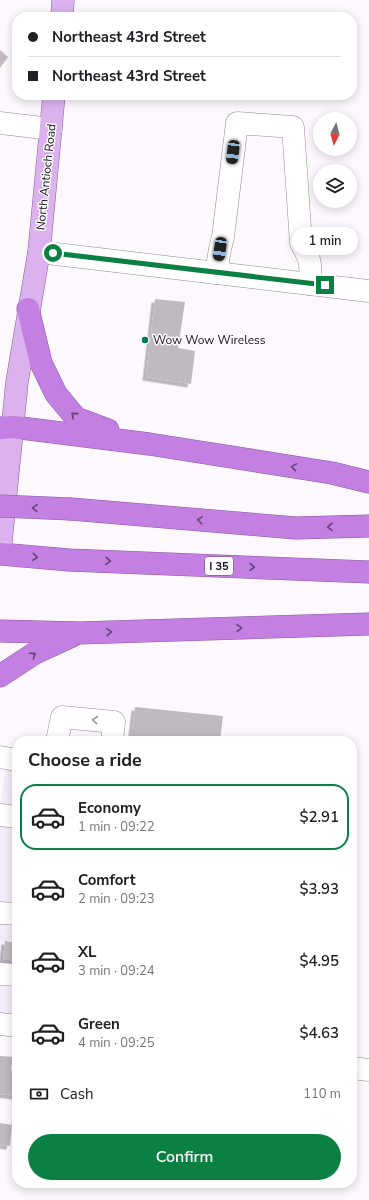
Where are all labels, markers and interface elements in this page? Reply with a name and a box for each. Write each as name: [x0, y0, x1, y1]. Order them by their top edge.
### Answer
text: Northeast 43rd Street: [52, 27, 206, 47]
text: Northeast 43rd Street: [52, 66, 206, 86]
north arrow: [313, 112, 357, 156]
map controls: [313, 112, 357, 208]
street label: North Antioch Road: [32, 123, 60, 231]
car: [226, 139, 240, 165]
button: layers: [313, 164, 357, 208]
callout: 1 min: [292, 227, 358, 255]
text: 1 min: [308, 232, 342, 250]
car: [212, 236, 228, 262]
route start: [44, 244, 62, 262]
route end: [316, 276, 334, 294]
place label: Wow Wow Wireless: [153, 332, 266, 348]
marker: Wow Wow Wireless: [140, 335, 150, 345]
one-way arrow: [71, 413, 79, 420]
one-way arrow: [290, 463, 297, 472]
one-way arrow: [32, 503, 38, 512]
one-way arrow: [197, 515, 203, 524]
one-way arrow: [327, 523, 333, 531]
one-way arrow: [32, 552, 38, 561]
one-way arrow: [105, 557, 111, 566]
road number: I 35: [205, 557, 233, 575]
one-way arrow: [249, 563, 255, 571]
one-way arrow: [236, 624, 242, 632]
one-way arrow: [106, 628, 112, 636]
one-way arrow: [29, 652, 36, 660]
one-way arrow: [92, 716, 98, 725]
text: Choose a ride: [28, 748, 142, 772]
text: Economy: [78, 798, 141, 818]
icon: car: [30, 799, 66, 835]
text: $2.91: [299, 807, 339, 827]
text: 1 min · 09:22: [78, 818, 154, 836]
text: Comfort: [78, 870, 135, 890]
icon: car: [30, 871, 66, 907]
text: $3.93: [299, 879, 339, 899]
text: 2 min · 09:23: [78, 890, 154, 908]
text: XL: [78, 942, 97, 962]
icon: car: [30, 943, 66, 979]
text: $4.95: [299, 951, 339, 971]
text: 3 min · 09:24: [78, 962, 154, 980]
text: Green: [78, 1014, 120, 1034]
icon: car: [30, 1015, 66, 1051]
text: $4.63: [299, 1023, 339, 1043]
text: 4 min · 09:25: [78, 1034, 154, 1052]
icon: cash: [28, 1083, 50, 1105]
text: Cash: [60, 1084, 94, 1104]
text: 110 m: [303, 1085, 341, 1103]
button: Confirm: [28, 1134, 341, 1180]

